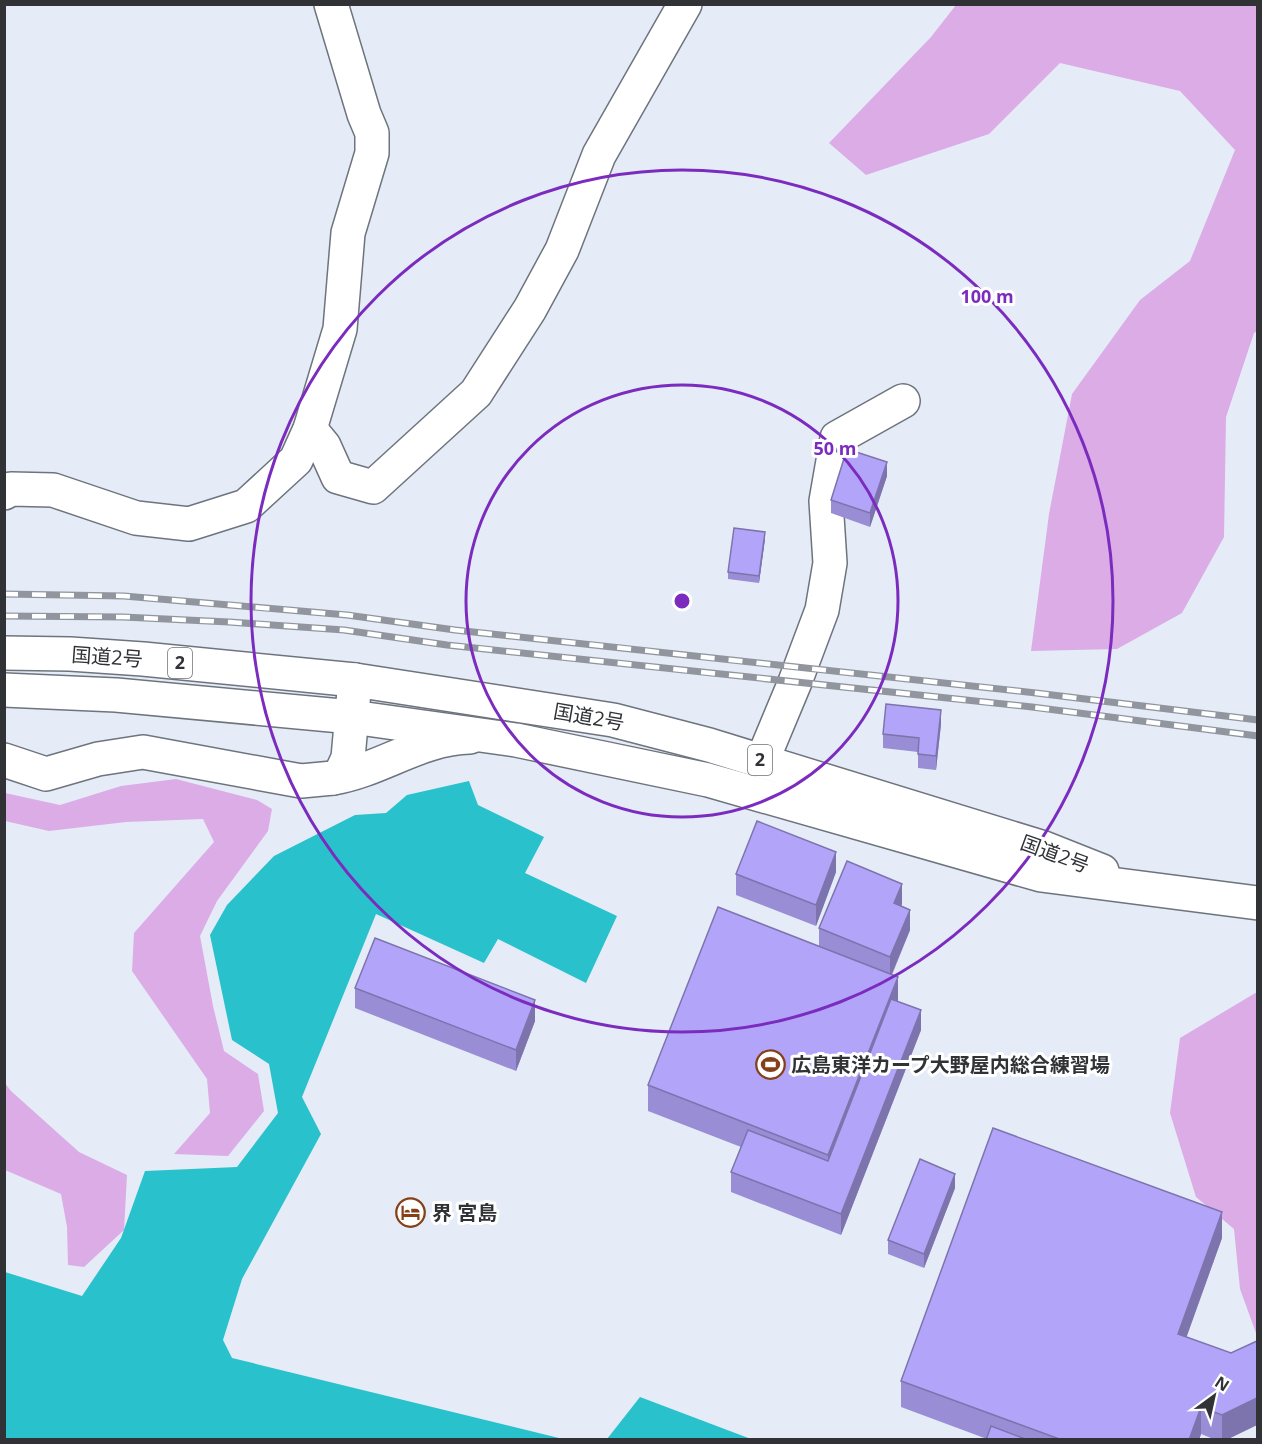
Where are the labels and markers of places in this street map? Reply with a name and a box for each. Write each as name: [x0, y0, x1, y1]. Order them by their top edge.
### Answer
centre of rings: [672, 591, 692, 611]
sports icon: 広島東洋カープ大野屋内総合練習場: [754, 1049, 786, 1081]
place label: 広島東洋カープ大野屋内総合練習場: [791, 1051, 1110, 1078]
hotel icon: 界 宮島: [395, 1197, 427, 1229]
place label: 界 宮島: [432, 1199, 497, 1226]

